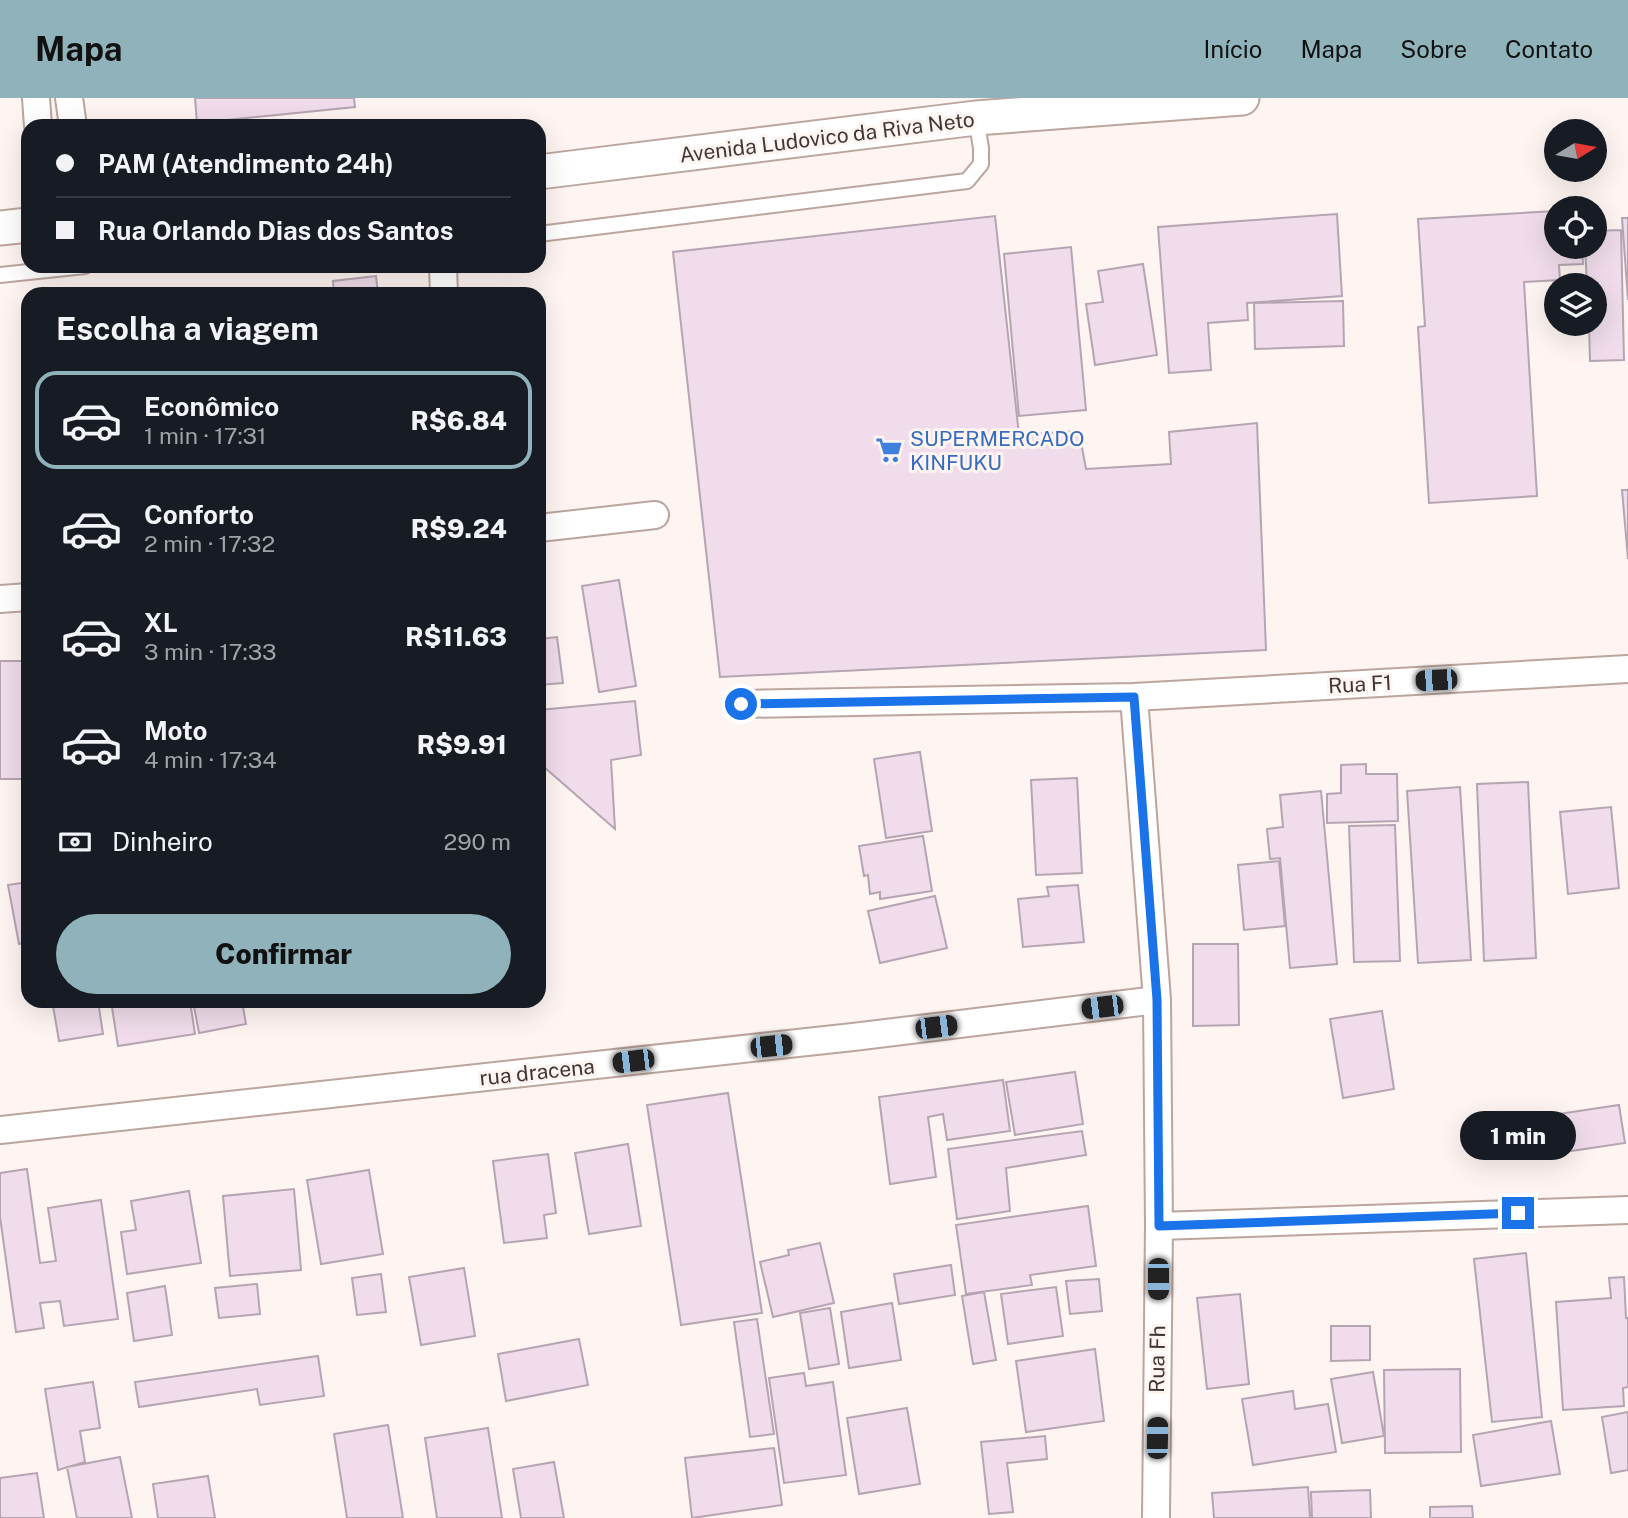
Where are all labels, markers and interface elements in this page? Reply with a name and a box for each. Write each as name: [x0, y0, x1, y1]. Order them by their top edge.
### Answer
text: Mapa: [35, 30, 123, 68]
text: Início: [1204, 35, 1262, 63]
text: Mapa: [1300, 35, 1362, 63]
text: Sobre: [1400, 35, 1467, 63]
text: Contato: [1505, 35, 1593, 63]
street label: Avenida Ludovico da Riva Neto: [678, 106, 976, 168]
north arrow: [1544, 119, 1606, 182]
map controls: [1544, 119, 1607, 336]
text: PAM (Atendimento 24h): [98, 148, 394, 179]
button: locate: [1544, 196, 1607, 259]
text: Rua Orlando Dias dos Santos: [98, 215, 453, 246]
button: layers: [1544, 273, 1607, 336]
text: Escolha a viagem: [56, 310, 319, 347]
icon: car: [60, 389, 123, 452]
text: Econômico: [144, 391, 279, 422]
text: R$6.84: [411, 405, 507, 436]
text: 1 min · 17:31: [144, 422, 266, 449]
place label: SUPERMERCADO KINFUKU: [910, 426, 1084, 475]
supermarket icon: SUPERMERCADO KINFUKU: [874, 435, 904, 465]
icon: car: [60, 497, 123, 560]
text: Conforto: [144, 499, 254, 530]
text: R$9.24: [411, 513, 507, 544]
text: 2 min · 17:32: [144, 530, 275, 557]
icon: car: [60, 605, 123, 668]
text: XL: [144, 607, 178, 638]
text: R$11.63: [405, 621, 507, 652]
text: 3 min · 17:33: [144, 638, 277, 665]
car: [1415, 668, 1458, 692]
street label: Rua F1: [1327, 670, 1393, 698]
route start: [725, 688, 757, 720]
icon: car: [60, 713, 123, 776]
text: Moto: [144, 715, 207, 746]
text: R$9.91: [417, 729, 507, 760]
text: 4 min · 17:34: [144, 746, 277, 773]
icon: cash: [56, 823, 94, 861]
text: Dinheiro: [112, 826, 213, 857]
text: 290 m: [444, 828, 511, 855]
button: Confirmar: [56, 914, 511, 994]
car: [1080, 994, 1125, 1020]
car: [914, 1014, 959, 1040]
car: [750, 1033, 793, 1059]
car: [611, 1048, 656, 1074]
street label: rua dracena: [478, 1054, 596, 1090]
callout: 1 min: [1460, 1112, 1576, 1160]
text: 1 min: [1490, 1122, 1546, 1149]
route end: [1502, 1197, 1534, 1229]
car: [1148, 1258, 1169, 1300]
street label: Rua Fh: [1144, 1325, 1170, 1393]
car: [1147, 1417, 1168, 1459]

